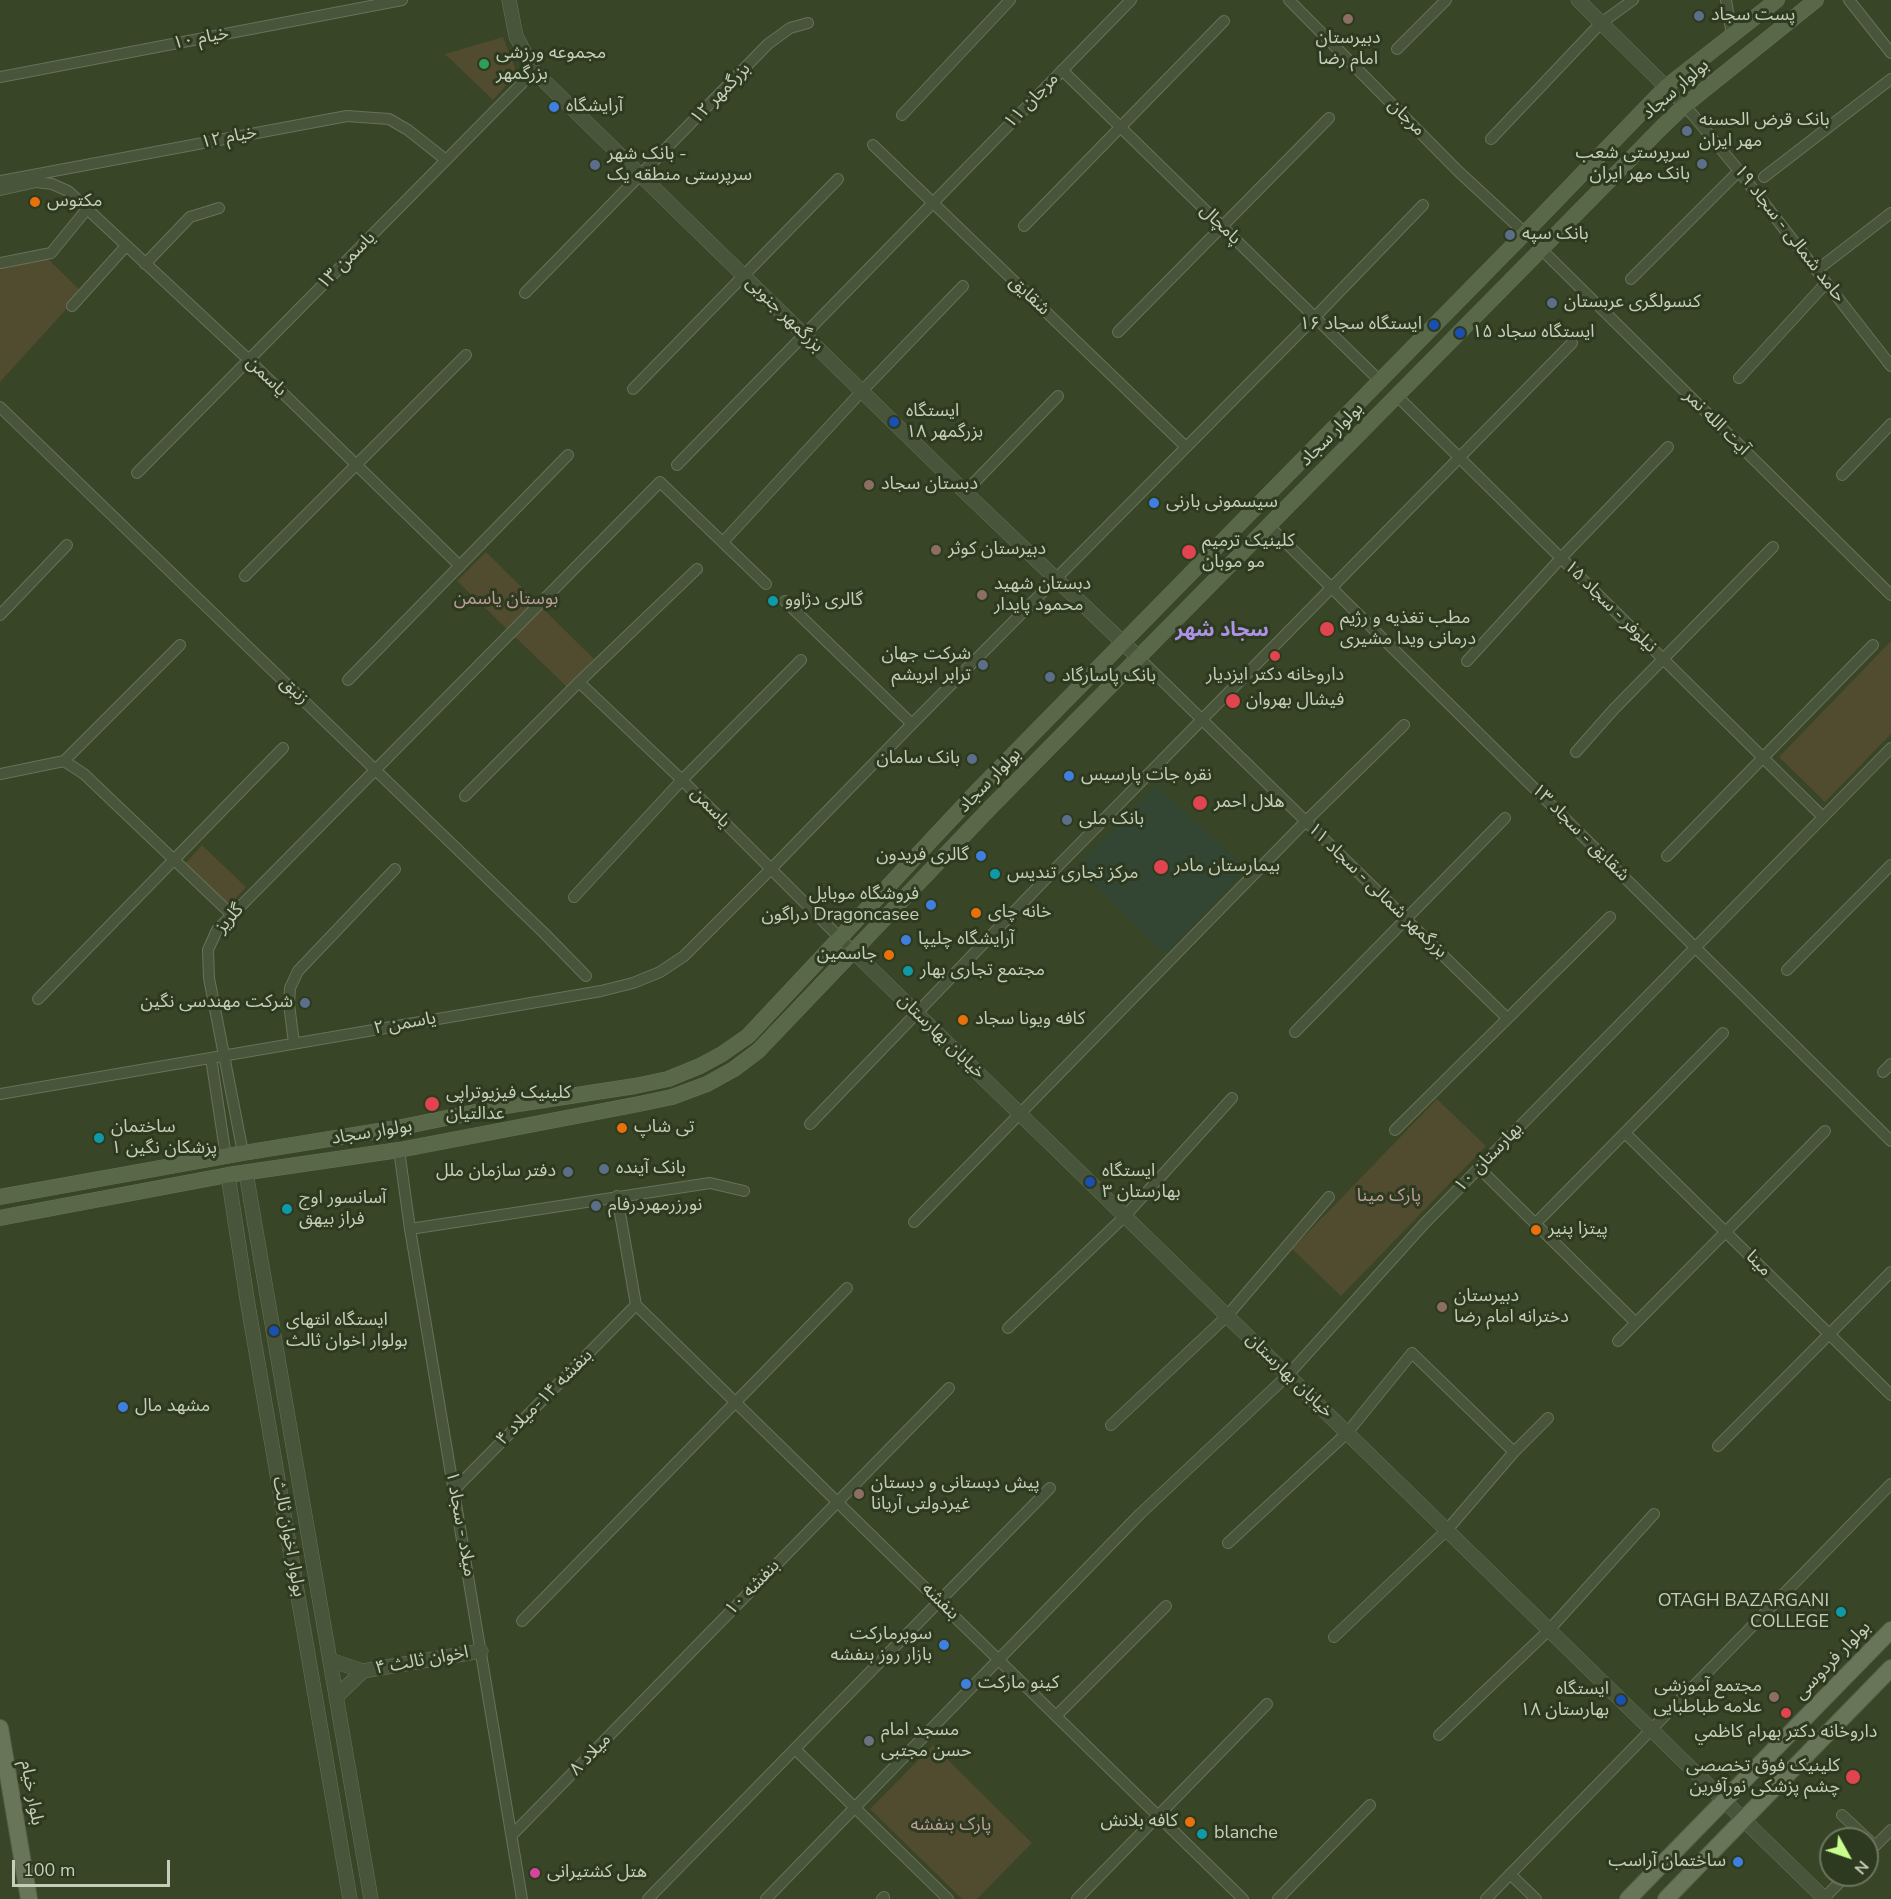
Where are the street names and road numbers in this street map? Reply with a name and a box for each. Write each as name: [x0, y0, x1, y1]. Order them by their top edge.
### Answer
street label: خیام ۱۰: [171, 23, 231, 55]
street label: بولوار سجاد: [1638, 55, 1714, 125]
street label: بزرگمهر ۱۲: [686, 59, 756, 129]
street label: مرجان ۱۱: [1000, 69, 1064, 133]
street label: مرجان: [1383, 95, 1429, 141]
street label: خیام ۱۲: [199, 122, 259, 154]
street label: حامد شمالی - سجاد ۱۹: [1729, 161, 1849, 307]
street label: پامچال: [1195, 200, 1245, 250]
street label: یاسمن ۱۳: [313, 227, 381, 295]
street label: شقایق: [1004, 271, 1054, 321]
street label: بزرگمهر جنوبی: [741, 273, 827, 357]
street label: یاسمن: [241, 352, 291, 402]
street label: آیت الله نمر: [1679, 386, 1753, 460]
street label: بولوار سجاد: [1296, 399, 1368, 471]
street label: نیلوفر - سجاد ۱۵: [1559, 556, 1661, 658]
street label: زنبق: [275, 672, 313, 710]
street label: بولوار سجاد: [954, 744, 1026, 818]
street label: شقایق - سجاد ۱۳: [1527, 780, 1633, 886]
street label: یاسمن: [685, 783, 735, 833]
street label: بزرگمهر شمالی - سجاد ۱۱: [1303, 819, 1451, 963]
street label: گلریز: [211, 900, 249, 938]
street label: خیابان بهارستان: [893, 990, 989, 1084]
street label: یاسمن ۲: [372, 1008, 438, 1040]
street label: بولوار سجاد: [330, 1116, 414, 1150]
street label: بهارستان ۱۰: [1450, 1119, 1528, 1197]
street label: مینا: [1741, 1247, 1775, 1281]
street label: خیابان بهارستان: [1241, 1329, 1337, 1423]
street label: بنفشه ۱۴-میلاد ۴: [492, 1345, 598, 1451]
street label: میلاد - سجاد ۱: [440, 1470, 480, 1578]
street label: بولوار اخوان ثالث: [267, 1475, 309, 1599]
street label: بنفشه ۱۰: [721, 1556, 785, 1620]
street label: بنفشه: [917, 1579, 963, 1625]
street label: بولوار فردوسی: [1790, 1617, 1876, 1705]
street label: اخوان ثالث ۴: [374, 1642, 470, 1680]
street label: میلاد ۸: [566, 1729, 616, 1781]
street label: بلوار خیام: [15, 1759, 47, 1827]

